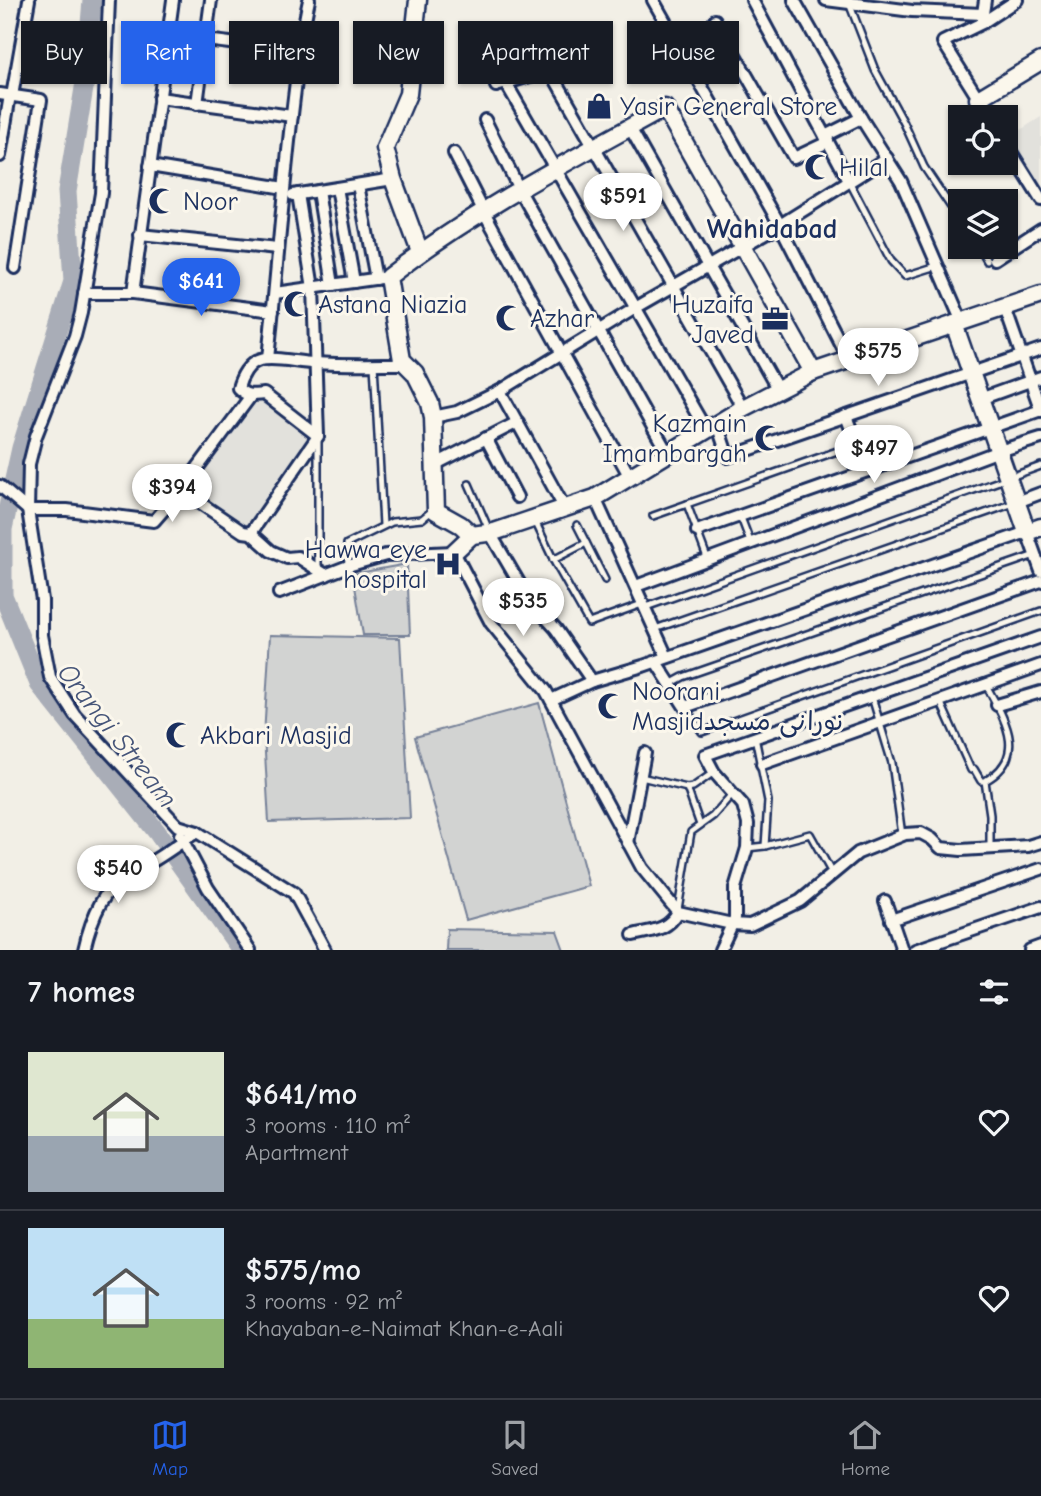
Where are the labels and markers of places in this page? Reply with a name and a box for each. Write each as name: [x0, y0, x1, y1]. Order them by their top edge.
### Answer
shop icon: Yasir General Store: [584, 91, 614, 121]
place label: Yasir General Store: [620, 92, 837, 122]
mosque icon: Hilal: [803, 152, 833, 182]
place label: Hilal: [839, 153, 889, 183]
pin: $591: [582, 174, 664, 233]
mosque icon: Noor: [147, 186, 177, 216]
place label: Noor: [183, 187, 239, 217]
pin: $641: [160, 258, 242, 318]
mosque icon: Astana Niazia: [282, 289, 312, 319]
place label: Astana Niazia: [318, 290, 468, 320]
place label: Huzaifa Javed: [672, 290, 754, 350]
mosque icon: Azhar: [494, 303, 524, 333]
place label: Azhar: [530, 304, 595, 334]
office icon: Huzaifa Javed: [760, 304, 790, 334]
pin: $575: [837, 328, 919, 388]
place label: Kazmain Imambargah: [602, 409, 747, 469]
mosque icon: Kazmain Imambargah: [753, 423, 783, 453]
pin: $497: [833, 426, 915, 485]
pin: $394: [131, 464, 213, 524]
place label: Hawwa eye hospital: [305, 535, 427, 595]
hospital icon: Hawwa eye hospital: [433, 549, 463, 579]
pin: $535: [482, 578, 564, 638]
place label: Noorani Masjidنورانی مسجد: [632, 677, 844, 738]
mosque icon: Noorani Masjidنورانی مسجد: [596, 691, 626, 721]
mosque icon: Akbari Masjid: [164, 720, 194, 750]
place label: Akbari Masjid: [200, 721, 352, 751]
pin: $540: [77, 846, 159, 905]

